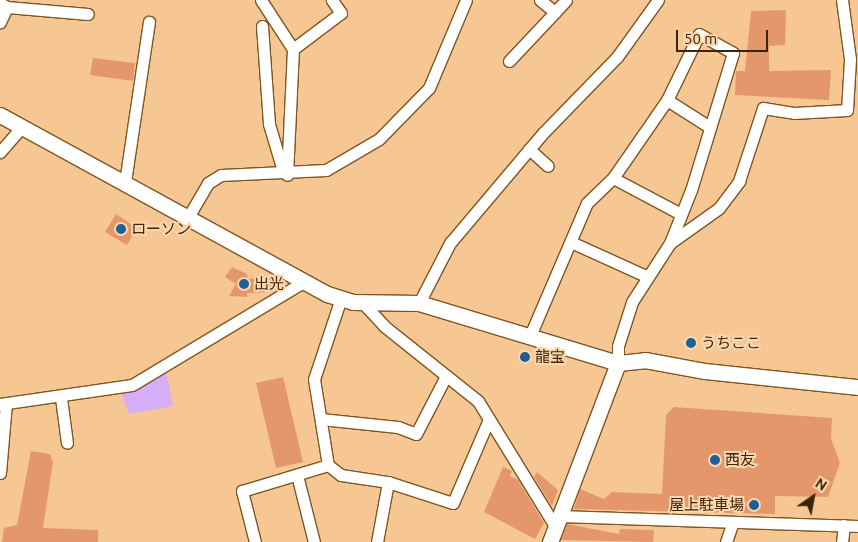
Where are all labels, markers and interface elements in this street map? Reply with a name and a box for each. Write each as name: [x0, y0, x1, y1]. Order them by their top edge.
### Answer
scale bar: [678, 20, 770, 52]
text: 50 m: [684, 30, 717, 47]
place label: ローソン: [131, 220, 191, 238]
marker: ローソン: [115, 223, 127, 235]
place label: 出光: [254, 275, 284, 293]
marker: 出光: [238, 278, 250, 290]
place label: うちここ: [701, 334, 761, 352]
marker: うちここ: [685, 337, 697, 349]
place label: 龍宝: [535, 348, 565, 366]
marker: 龍宝: [519, 351, 531, 363]
place label: 西友: [725, 451, 755, 469]
marker: 西友: [709, 454, 721, 466]
north arrow: [788, 472, 838, 522]
text: N: [812, 475, 830, 494]
place label: 屋上駐車場: [669, 496, 744, 514]
marker: 屋上駐車場: [748, 499, 760, 511]

